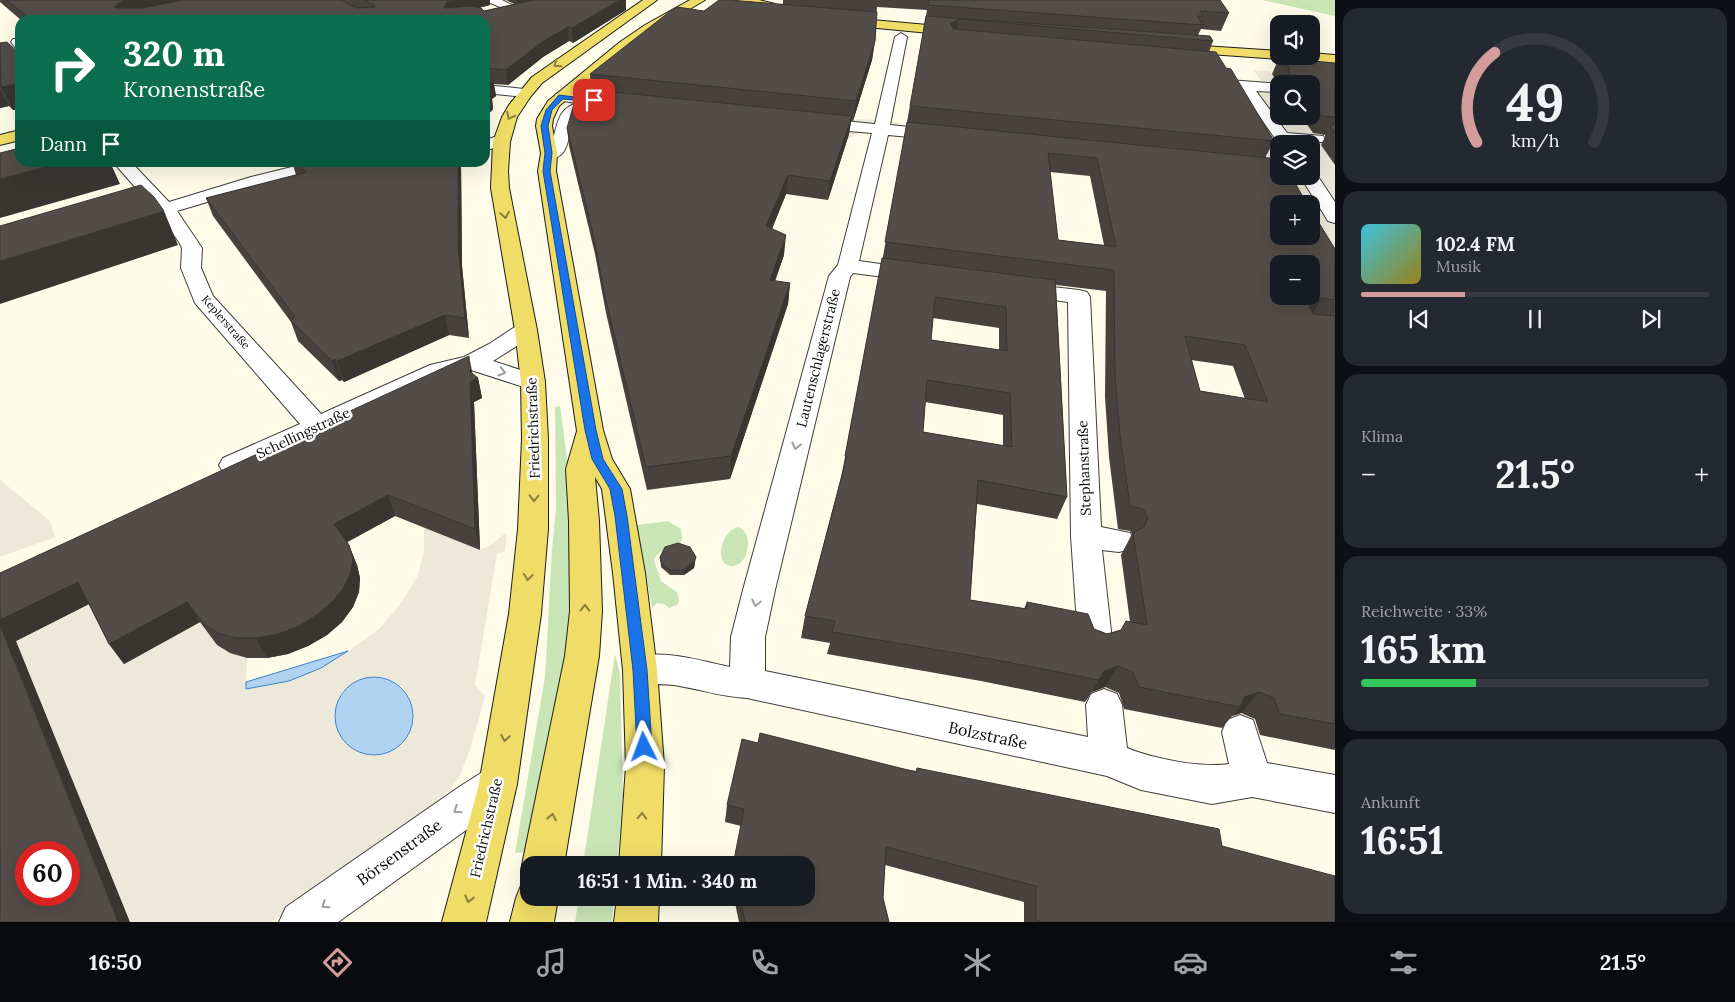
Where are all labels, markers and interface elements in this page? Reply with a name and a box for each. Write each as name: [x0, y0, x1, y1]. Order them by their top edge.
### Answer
map controls: [1270, 15, 1320, 305]
button: sound: [1270, 15, 1320, 65]
text: 320 m: [123, 31, 225, 76]
icon: right: [40, 35, 105, 100]
one-way arrow: [554, 58, 563, 67]
text: 49: [1506, 69, 1564, 135]
text: Kronenstraße: [123, 75, 265, 103]
button: search: [1270, 75, 1320, 125]
pin: [573, 79, 615, 121]
icon: arrive: [580, 86, 608, 114]
one-way arrow: [506, 110, 516, 119]
text: km/h: [1511, 129, 1559, 152]
icon: arrive: [97, 130, 125, 158]
text: Dann: [40, 132, 87, 156]
button: layers: [1270, 135, 1320, 185]
button: +: [1270, 195, 1320, 245]
one-way arrow: [500, 211, 510, 220]
text: 102.4 FM: [1436, 232, 1515, 256]
button: −: [1270, 255, 1320, 305]
text: Musik: [1436, 256, 1481, 276]
street label: Lautenschlagerstraße: [792, 286, 844, 429]
street label: Keplerstraße: [199, 292, 253, 352]
icon: previous: [1405, 305, 1433, 333]
icon: pause: [1521, 305, 1549, 333]
icon: next: [1637, 305, 1665, 333]
one-way arrow: [498, 366, 506, 376]
street label: Friedrichstraße: [522, 377, 544, 479]
street label: Schellingstraße: [253, 403, 353, 463]
street label: Stephanstraße: [1073, 420, 1095, 516]
text: Klima: [1361, 426, 1403, 446]
one-way arrow: [791, 441, 802, 450]
text: 21.5°: [1495, 450, 1575, 498]
text: −: [1361, 457, 1376, 493]
text: +: [1694, 457, 1709, 493]
one-way arrow: [529, 494, 540, 502]
one-way arrow: [523, 574, 534, 582]
one-way arrow: [751, 599, 762, 608]
text: Reichweite · 33%: [1361, 601, 1487, 621]
one-way arrow: [580, 604, 591, 612]
text: 165 km: [1361, 625, 1486, 673]
street label: Bolzstraße: [947, 717, 1030, 753]
position arrow: [617, 720, 669, 772]
one-way arrow: [500, 734, 511, 742]
street label: Friedrichstraße: [466, 776, 506, 879]
text: Ankunft: [1361, 792, 1420, 812]
one-way arrow: [453, 804, 462, 814]
one-way arrow: [637, 812, 648, 820]
one-way arrow: [546, 813, 556, 821]
street label: Börsenstraße: [353, 814, 446, 890]
text: 16:51: [1361, 816, 1444, 864]
speed limit sign: 60: [15, 841, 80, 906]
text: 16:51 · 1 Min. · 340 m: [578, 869, 757, 893]
one-way arrow: [464, 895, 475, 904]
one-way arrow: [321, 899, 331, 908]
icon: directions: [320, 945, 355, 980]
icon: music: [534, 945, 569, 980]
icon: phone: [747, 945, 782, 980]
icon: climate: [960, 945, 995, 980]
icon: car: [1173, 945, 1208, 980]
icon: filters: [1386, 945, 1421, 980]
text: 16:50: [89, 948, 142, 976]
text: 21.5°: [1600, 948, 1646, 976]

